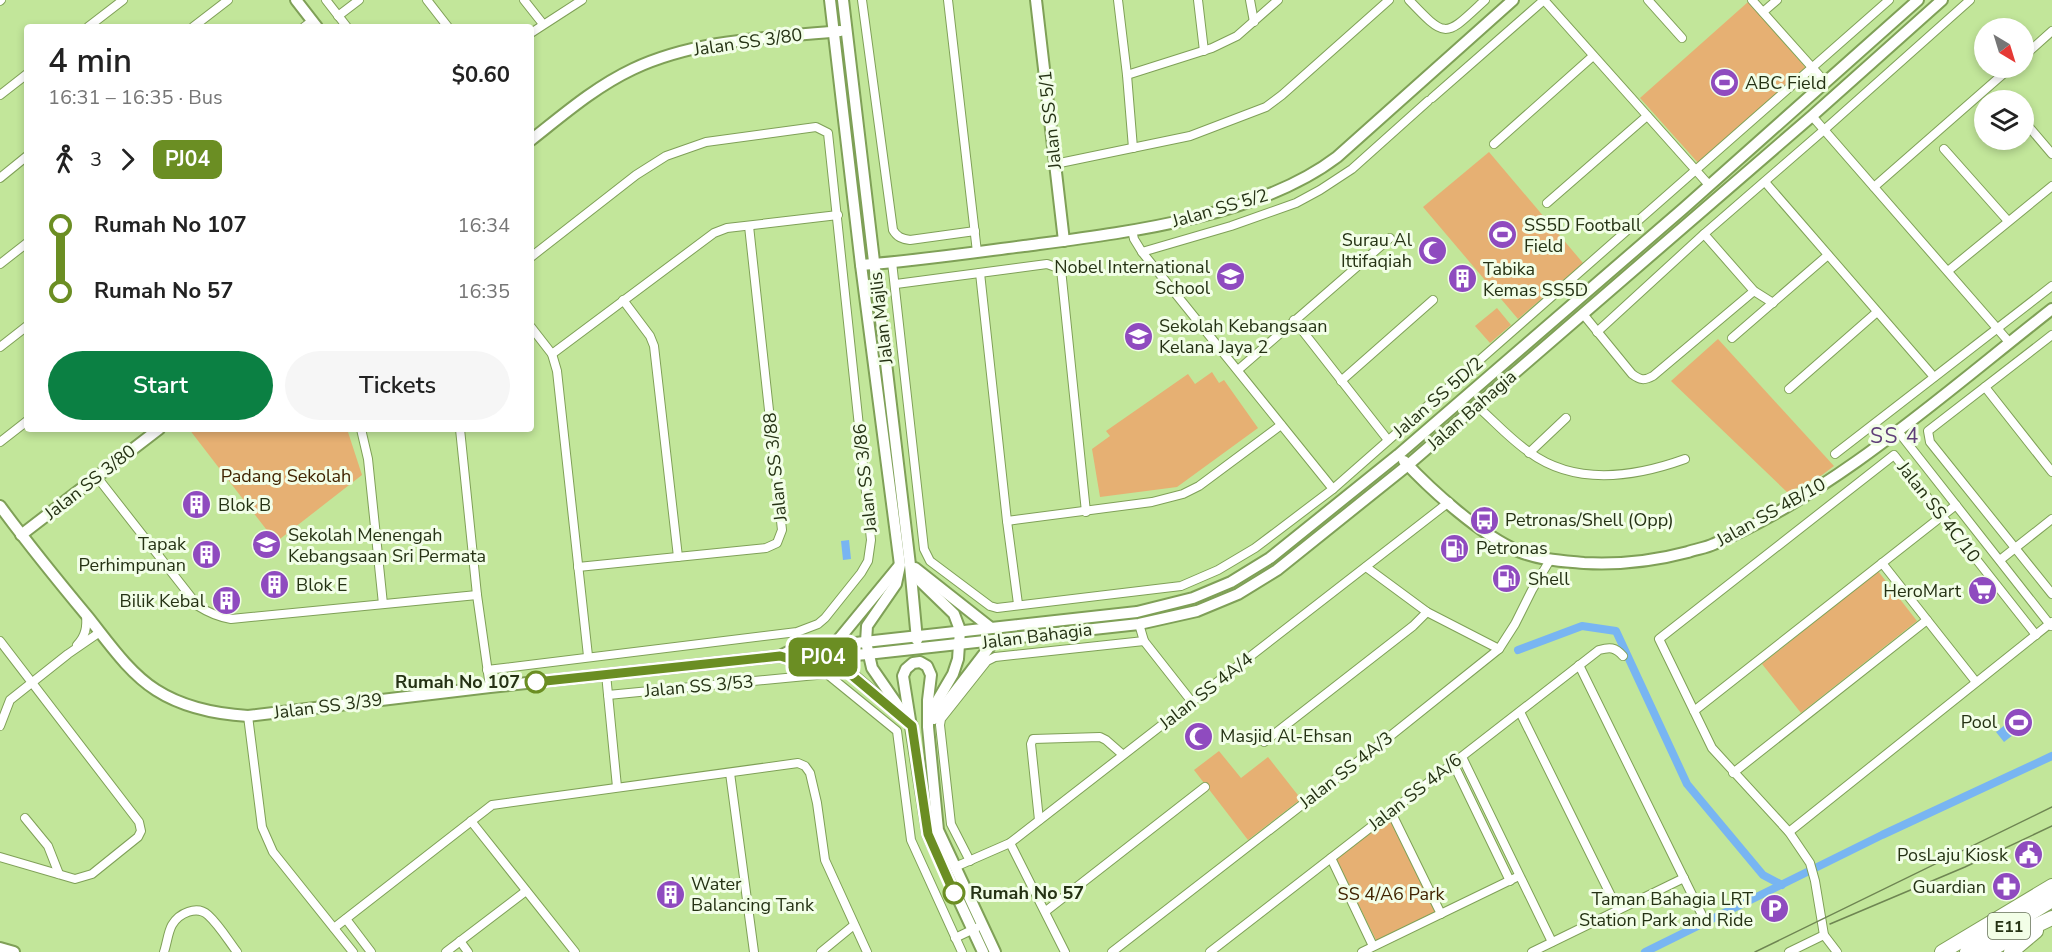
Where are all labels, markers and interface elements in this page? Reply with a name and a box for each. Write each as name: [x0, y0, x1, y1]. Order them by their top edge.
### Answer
north arrow: [1974, 18, 2034, 78]
map controls: [1974, 18, 2034, 150]
street label: Jalan SS 3/80: [691, 23, 804, 62]
text: 4 min: [48, 39, 132, 84]
text: $0.60: [452, 60, 510, 90]
sports icon: ABC Field: [1708, 67, 1740, 99]
street label: Jalan SS 5/1: [1033, 70, 1067, 171]
place label: ABC Field: [1745, 71, 1826, 95]
text: 16:31 – 16:35 · Bus: [48, 84, 223, 111]
button: layers: [1974, 90, 2034, 150]
icon: walk: [48, 143, 81, 176]
icon: forward: [111, 143, 144, 176]
text: PJ04: [165, 145, 210, 173]
text: 3: [90, 146, 102, 173]
street label: Jalan SS 5/2: [1168, 183, 1271, 233]
text: Rumah No 107: [94, 210, 247, 240]
text: 16:34: [457, 212, 510, 239]
place label: SS5D Football Field: [1524, 213, 1642, 258]
sports icon: SS5D Football Field: [1487, 219, 1519, 251]
place label: Surau Al Ittifaqiah: [1341, 228, 1413, 273]
mosque icon: Surau Al Ittifaqiah: [1417, 234, 1449, 266]
place label: Nobel International School: [1054, 255, 1211, 300]
place label: Tabika Kemas SS5D: [1483, 257, 1588, 302]
school or university icon: Nobel International School: [1215, 261, 1247, 293]
building icon: Tabika Kemas SS5D: [1446, 263, 1478, 295]
street label: Jalan Majlis: [863, 271, 899, 366]
text: Rumah No 57: [94, 276, 233, 306]
text: 16:35: [457, 278, 510, 305]
place label: Sekolah Kebangsaan Kelana Jaya 2: [1159, 314, 1328, 359]
school or university icon: Sekolah Kebangsaan Kelana Jaya 2: [1122, 320, 1154, 352]
button: Start: [48, 351, 273, 420]
button: Tickets: [285, 351, 510, 420]
street label: Jalan SS 5D/2: [1387, 351, 1488, 443]
street label: Jalan Bahagia: [1422, 365, 1522, 456]
street label: Jalan SS 3/88: [757, 411, 793, 524]
street label: Jalan SS 3/86: [847, 422, 883, 535]
district label: SS 4: [1870, 422, 1920, 450]
street label: Jalan SS 3/80: [39, 439, 140, 526]
street label: Jalan SS 4C/10: [1891, 456, 1986, 567]
park label: Padang Sekolah: [221, 464, 351, 488]
street label: Jalan SS 4B/10: [1711, 472, 1830, 552]
building icon: Blok B: [181, 489, 213, 521]
place label: Blok B: [218, 493, 271, 517]
bus stop icon: Petronas/Shell (Opp): [1468, 504, 1500, 536]
place label: Petronas/Shell (Opp): [1505, 508, 1674, 532]
place label: Sekolah Menengah Kebangsaan Sri Permata: [288, 523, 486, 568]
school or university icon: Sekolah Menengah Kebangsaan Sri Permata: [251, 529, 283, 561]
place label: Tapak Perhimpunan: [79, 532, 187, 577]
fuel station icon: Petronas: [1439, 532, 1471, 564]
place label: Petronas: [1476, 536, 1548, 560]
building icon: Tapak Perhimpunan: [191, 538, 223, 570]
fuel station icon: Shell: [1491, 563, 1523, 595]
place label: Shell: [1528, 567, 1570, 591]
building icon: Blok E: [259, 569, 291, 601]
place label: Blok E: [296, 573, 348, 597]
supermarket icon: HeroMart: [1966, 575, 1998, 607]
place label: HeroMart: [1883, 579, 1962, 603]
building icon: Bilik Kebal: [210, 585, 242, 617]
place label: Bilik Kebal: [120, 589, 206, 613]
street label: Jalan Bahagia: [980, 617, 1093, 655]
line badge: PJ04: [781, 638, 865, 676]
text: PJ04: [801, 643, 845, 671]
street label: Jalan SS 4A/4: [1154, 647, 1258, 736]
street label: Jalan SS 3/53: [642, 669, 755, 703]
place label: Rumah No 107: [395, 670, 520, 694]
marker: Rumah No 107: [525, 671, 547, 693]
street label: Jalan SS 3/39: [271, 687, 384, 725]
sports icon: Pool: [2002, 706, 2034, 738]
place label: Pool: [1961, 710, 1998, 734]
mosque icon: Masjid Al-Ehsan: [1183, 720, 1215, 752]
place label: Masjid Al-Ehsan: [1220, 724, 1352, 748]
street label: Jalan SS 4A/3: [1294, 726, 1398, 815]
street label: Jalan SS 4A/6: [1363, 748, 1467, 837]
public building icon: PosLaju Kiosk: [2013, 839, 2045, 871]
place label: PosLaju Kiosk: [1897, 843, 2009, 867]
pharmacy icon: Guardian: [1991, 871, 2023, 903]
place label: Water Balancing Tank: [691, 872, 815, 917]
place label: Guardian: [1913, 875, 1986, 899]
building icon: Water Balancing Tank: [654, 878, 686, 910]
place label: Rumah No 57: [970, 881, 1084, 905]
marker: Rumah No 57: [943, 882, 965, 904]
park label: SS 4/A6 Park: [1338, 882, 1445, 906]
place label: Taman Bahagia LRT Station Park and Ride: [1579, 887, 1753, 932]
parking icon: Taman Bahagia LRT Station Park and Ride: [1758, 893, 1790, 925]
road number: E11: [1988, 913, 2030, 939]

